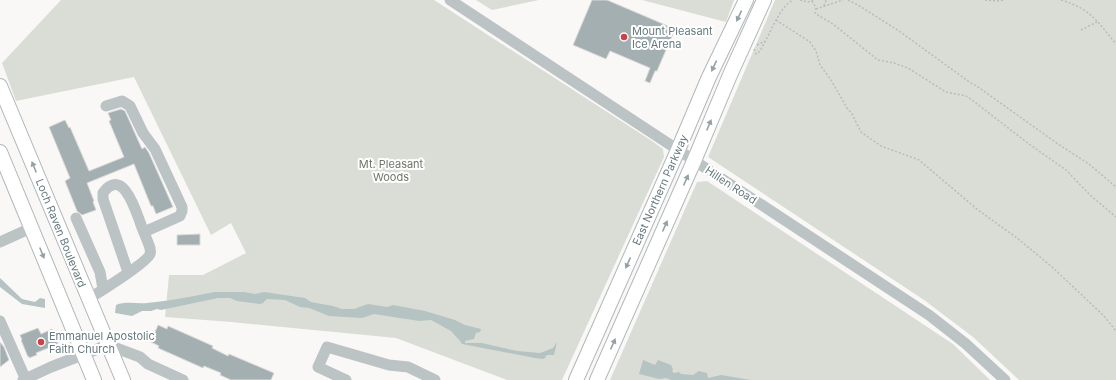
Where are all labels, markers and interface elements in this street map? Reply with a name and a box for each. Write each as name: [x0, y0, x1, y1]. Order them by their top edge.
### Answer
one-way arrow: [736, 10, 742, 21]
place label: Mount Pleasant Ice Arena: [632, 24, 713, 51]
marker: Mount Pleasant Ice Arena: [619, 32, 629, 42]
one-way arrow: [711, 61, 717, 72]
one-way arrow: [707, 119, 713, 131]
street label: East Northern Parkway: [629, 132, 691, 248]
park label: Mt. Pleasant Woods: [359, 157, 424, 184]
one-way arrow: [30, 160, 36, 172]
street label: Hillen Road: [703, 163, 759, 207]
one-way arrow: [683, 174, 689, 186]
street label: Loch Raven Boulevard: [33, 177, 89, 289]
one-way arrow: [662, 220, 668, 231]
one-way arrow: [39, 248, 45, 260]
one-way arrow: [625, 257, 631, 269]
place label: Emmanuel Apostolic Faith Church: [49, 329, 155, 356]
marker: Emmanuel Apostolic Faith Church: [36, 337, 46, 347]
one-way arrow: [610, 338, 616, 350]

